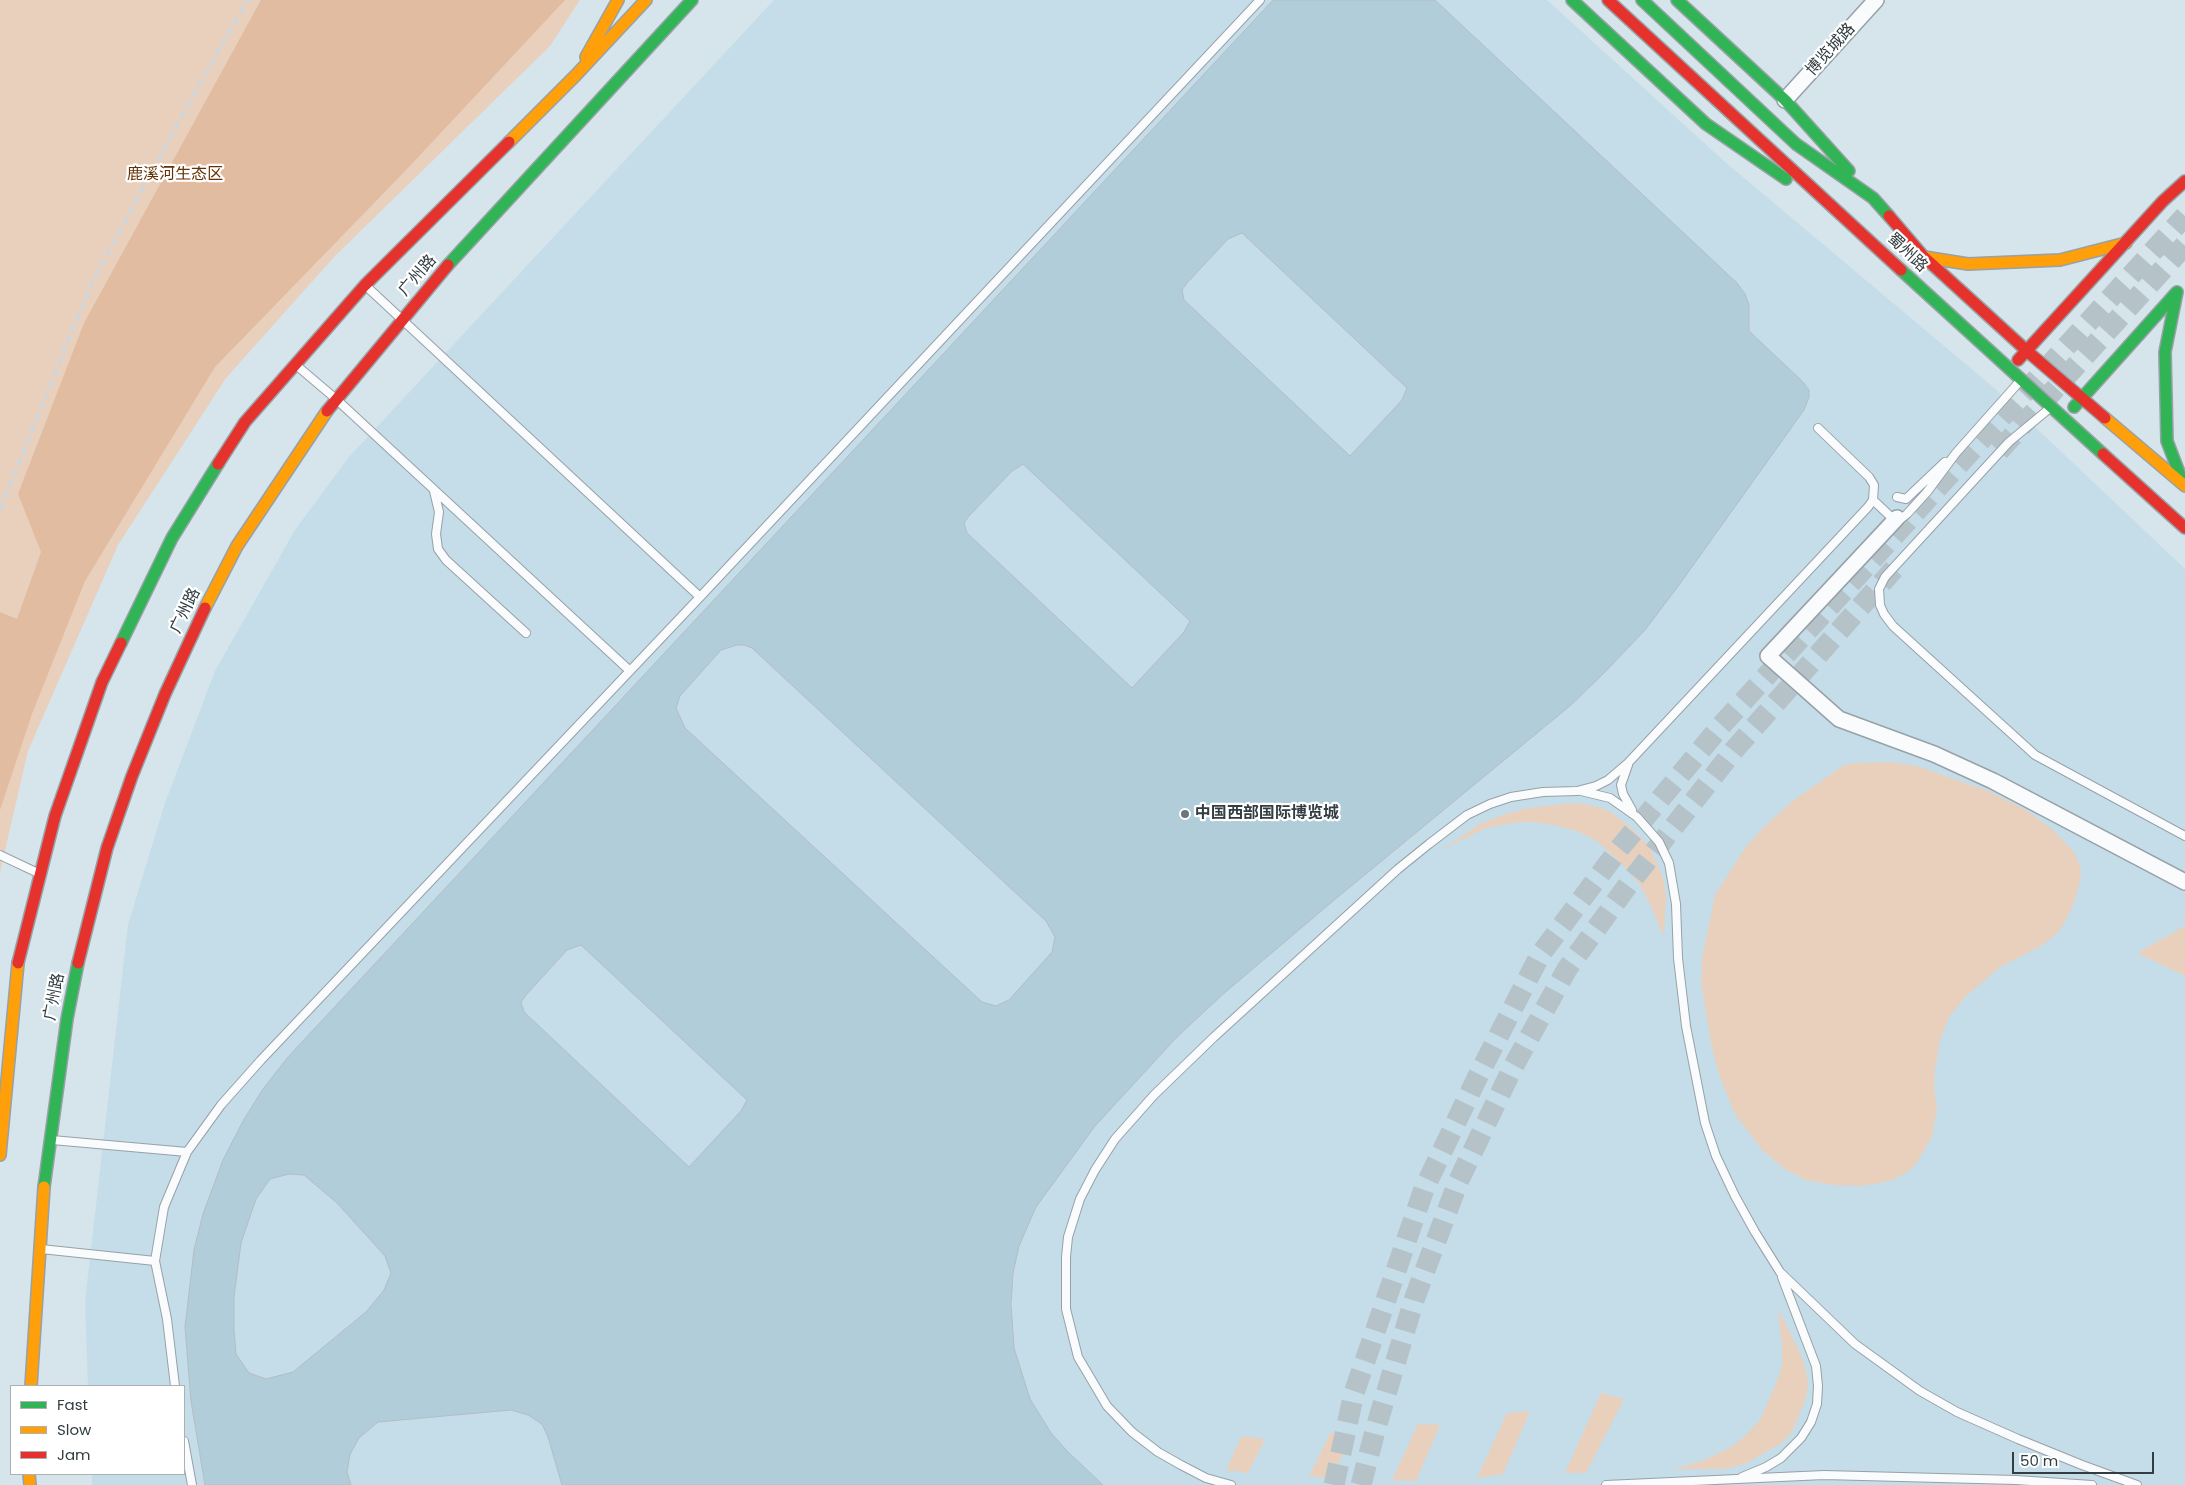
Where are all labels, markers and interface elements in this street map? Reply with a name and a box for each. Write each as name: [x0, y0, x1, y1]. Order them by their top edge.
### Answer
street label: 博览城路: [1802, 20, 1860, 80]
park label: 鹿溪河生态区: [127, 165, 223, 185]
street label: 蜀州路: [1883, 230, 1931, 276]
street label: 广州路: [395, 252, 441, 300]
street label: 广州路: [167, 585, 205, 637]
place label: 中国西部国际博览城: [1195, 804, 1339, 824]
marker: 中国西部国际博览城: [1179, 808, 1191, 820]
street label: 广州路: [41, 972, 69, 1022]
legend: [10, 1385, 185, 1475]
text: Fast: [57, 1394, 88, 1415]
text: Slow: [57, 1419, 91, 1440]
scale bar: [2015, 1442, 2158, 1474]
text: Jam: [57, 1444, 91, 1465]
text: 50 m: [2020, 1450, 2058, 1471]

